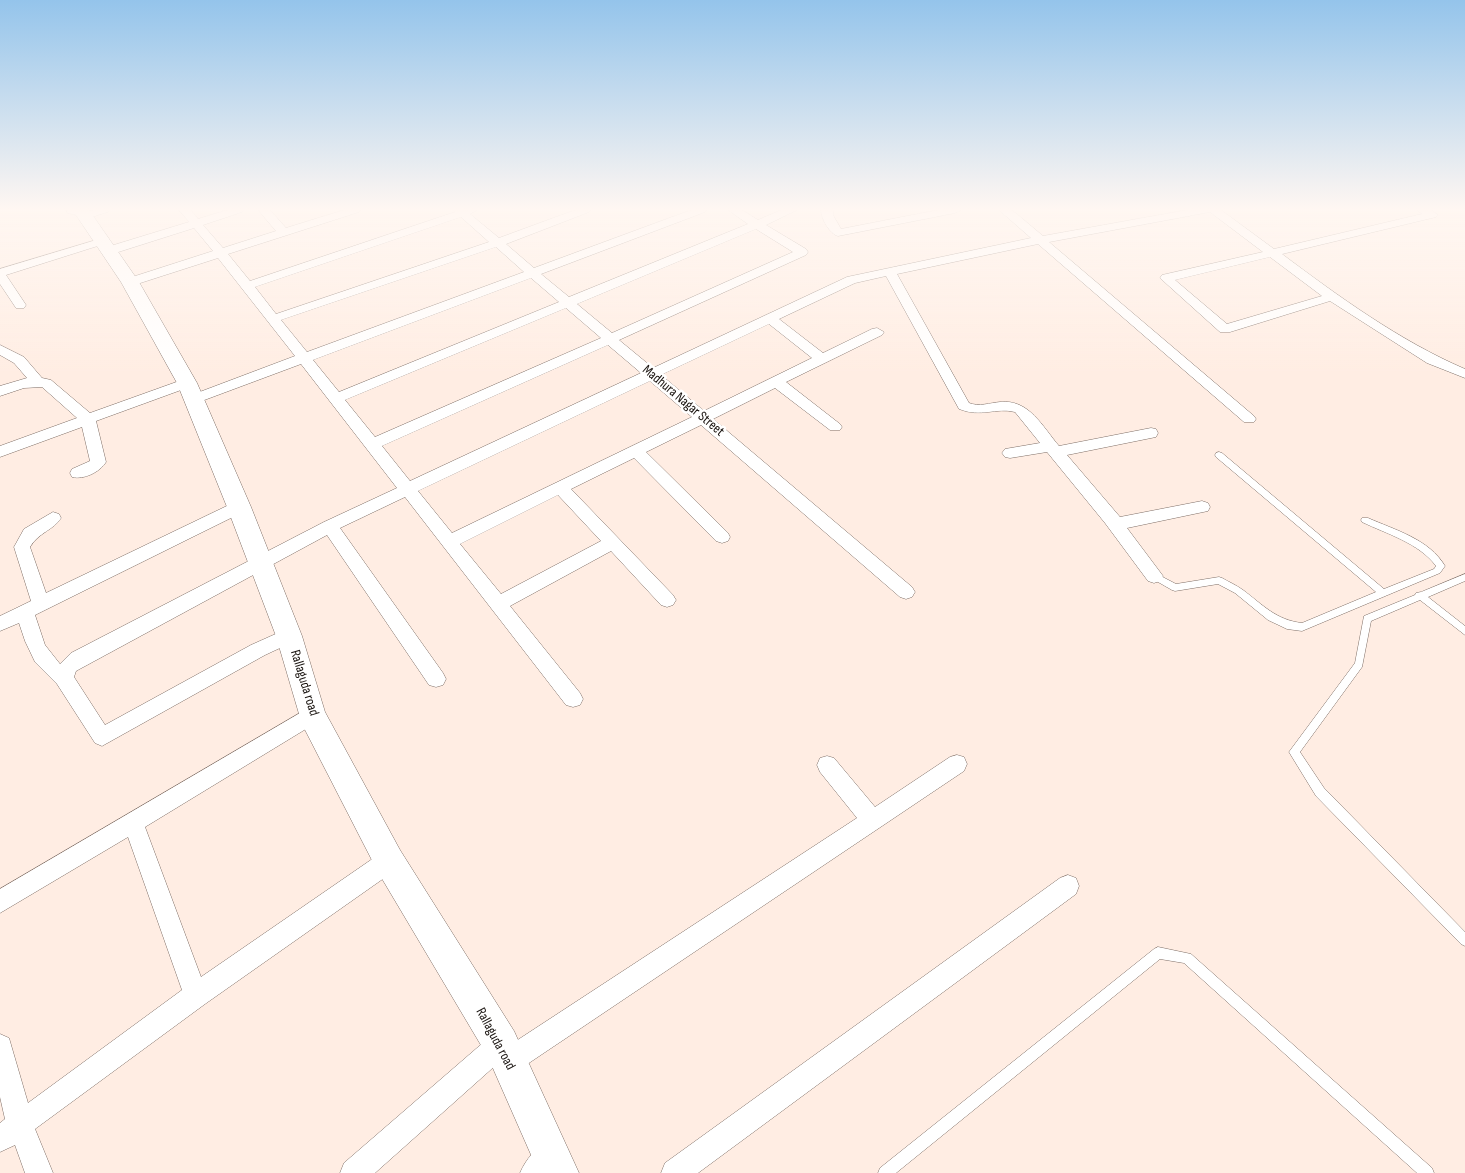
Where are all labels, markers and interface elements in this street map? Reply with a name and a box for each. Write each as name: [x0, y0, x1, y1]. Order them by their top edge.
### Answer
street label: Madhura Nagar Street: [639, 362, 727, 440]
street label: Rallaguda road: [286, 648, 322, 718]
street label: Rallaguda road: [472, 1005, 518, 1073]

